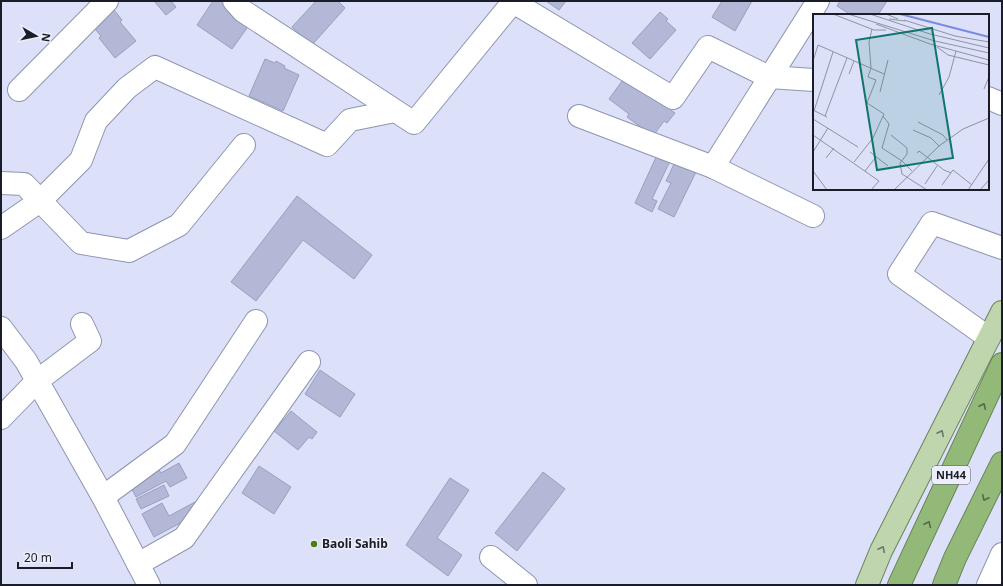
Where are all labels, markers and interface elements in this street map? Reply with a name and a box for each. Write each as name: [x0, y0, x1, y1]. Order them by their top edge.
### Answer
inset map: [813, 14, 989, 190]
north arrow: [16, 16, 56, 56]
text: N: [38, 32, 54, 43]
one-way arrow: [978, 403, 986, 410]
one-way arrow: [936, 430, 944, 437]
road number: NH44: [932, 466, 970, 484]
one-way arrow: [982, 493, 990, 501]
one-way arrow: [923, 521, 931, 529]
place label: Baoli Sahib: [322, 535, 388, 552]
marker: Baoli Sahib: [309, 539, 319, 549]
scale bar: [18, 544, 72, 570]
one-way arrow: [877, 546, 885, 554]
text: 20 m: [24, 549, 52, 566]

